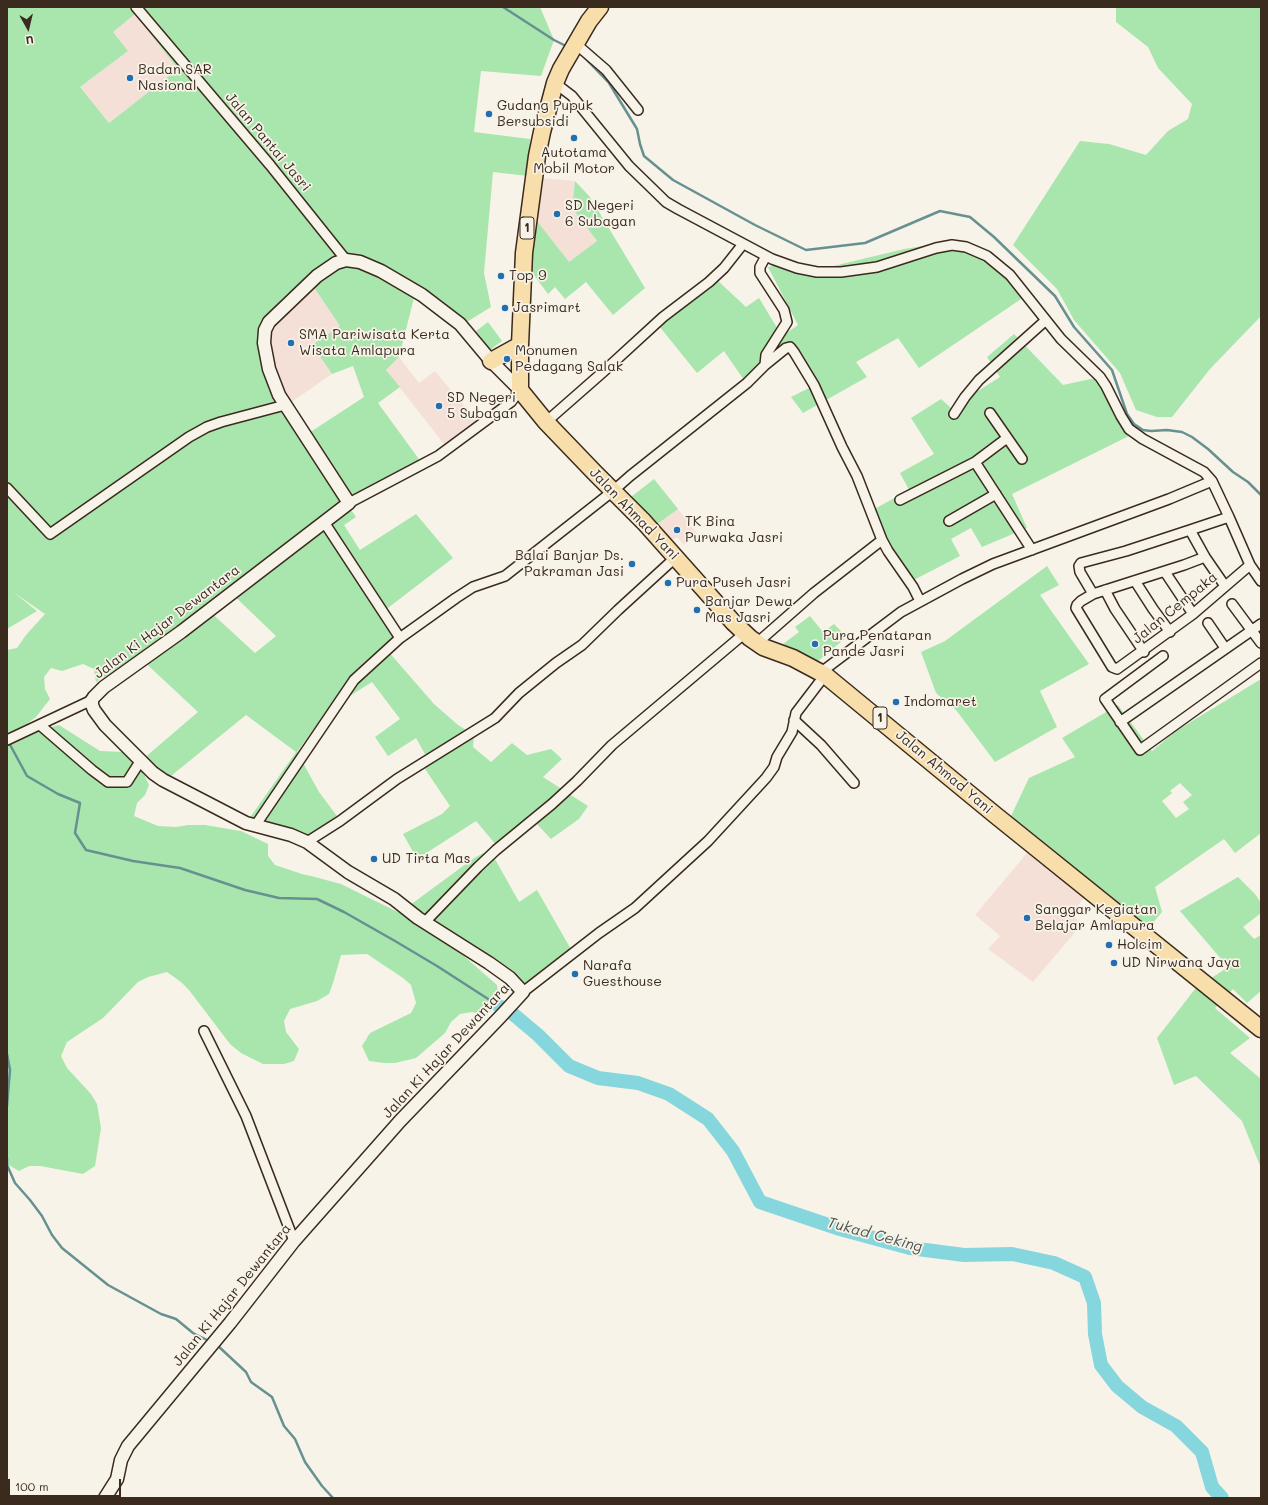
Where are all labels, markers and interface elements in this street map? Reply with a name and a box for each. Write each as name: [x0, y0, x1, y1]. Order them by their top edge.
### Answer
north arrow: [8, 8, 48, 48]
text: U: [25, 32, 35, 48]
place label: Badan SAR Nasional: [138, 62, 212, 94]
marker: Badan SAR Nasional: [125, 73, 135, 83]
street label: Jalan Pantai Jasri: [222, 89, 314, 195]
place label: Gudang Pupuk Bersubsidi: [497, 98, 593, 130]
marker: Gudang Pupuk Bersubsidi: [484, 109, 494, 119]
marker: Autotama Mobil Motor: [569, 133, 579, 143]
place label: Autotama Mobil Motor: [533, 145, 615, 178]
place label: SD Negeri 6 Subagan: [565, 198, 636, 230]
marker: SD Negeri 6 Subagan: [552, 209, 562, 219]
road number: 1: [520, 217, 534, 239]
place label: Top 9: [509, 268, 546, 284]
marker: Top 9: [496, 271, 506, 281]
place label: Jasrimart: [513, 300, 581, 316]
marker: Jasrimart: [500, 303, 510, 313]
place label: SMA Pariwisata Kerta Wisata Amlapura: [299, 327, 450, 360]
marker: SMA Pariwisata Kerta Wisata Amlapura: [286, 338, 296, 348]
place label: Monumen Pedagang Salak: [515, 343, 623, 376]
marker: Monumen Pedagang Salak: [502, 354, 512, 364]
place label: SD Negeri 5 Subagan: [447, 390, 517, 422]
marker: SD Negeri 5 Subagan: [434, 401, 444, 411]
street label: Jalan Ahmad Yani: [586, 464, 682, 564]
place label: TK Bina Purwaka Jasri: [685, 514, 783, 546]
marker: TK Bina Purwaka Jasri: [672, 525, 682, 535]
place label: Balai Banjar Ds. Pakraman Jasi: [515, 548, 624, 580]
marker: Balai Banjar Ds. Pakraman Jasi: [627, 559, 637, 569]
street label: Jalan Ki Hajar Dewantara: [91, 562, 243, 682]
street label: Jalan Cempaka: [1129, 569, 1221, 647]
place label: Pura Puseh Jasri: [676, 575, 791, 591]
marker: Pura Puseh Jasri: [663, 578, 673, 588]
place label: Banjar Dewa Mas Jasri: [705, 594, 793, 626]
marker: Banjar Dewa Mas Jasri: [692, 605, 702, 615]
place label: Pura Penataran Pande Jasri: [823, 628, 932, 660]
marker: Pura Penataran Pande Jasri: [810, 639, 820, 649]
place label: Indomaret: [904, 694, 977, 710]
marker: Indomaret: [891, 697, 901, 707]
road number: 1: [873, 707, 887, 729]
street label: Jalan Ahmad Yani: [892, 726, 996, 818]
place label: UD Tirta Mas: [382, 851, 471, 867]
marker: UD Tirta Mas: [369, 854, 379, 864]
place label: Sanggar Kegiatan Belajar Amlapura: [1035, 902, 1157, 934]
marker: Sanggar Kegiatan Belajar Amlapura: [1022, 913, 1032, 923]
place label: Holcim: [1117, 937, 1162, 953]
marker: Holcim: [1104, 940, 1114, 950]
place label: UD Nirwana Jaya: [1122, 955, 1240, 971]
place label: Narafa Guesthouse: [583, 958, 662, 990]
marker: UD Nirwana Jaya: [1109, 958, 1119, 968]
marker: Narafa Guesthouse: [570, 969, 580, 979]
street label: Jalan Ki Hajar Dewantara: [379, 980, 513, 1122]
water label: Tukad Ceking: [825, 1214, 925, 1256]
street label: Jalan Ki Hajar Dewantara: [169, 1221, 295, 1369]
scale bar: [10, 1471, 123, 1497]
text: 100 m: [15, 1478, 49, 1494]

